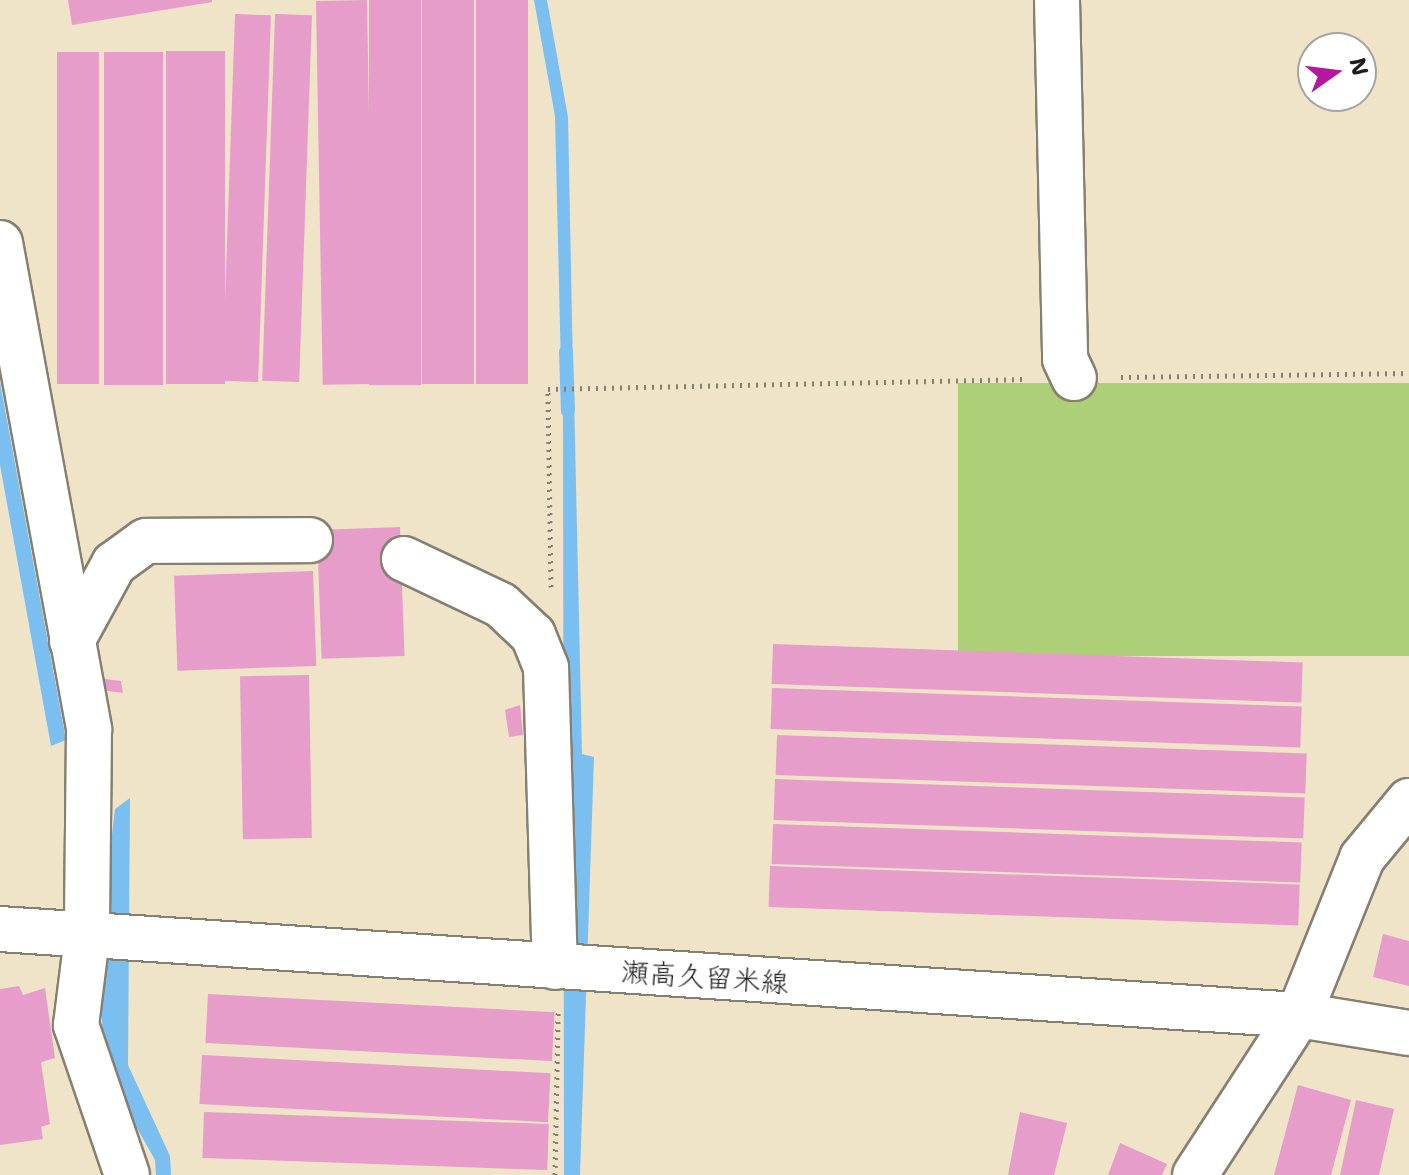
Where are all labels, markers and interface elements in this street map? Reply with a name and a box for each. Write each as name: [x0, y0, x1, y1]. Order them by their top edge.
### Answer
north arrow: [1297, 32, 1377, 112]
text: N: [1343, 55, 1375, 79]
street label: 瀬高久留米線: [620, 954, 790, 1000]

